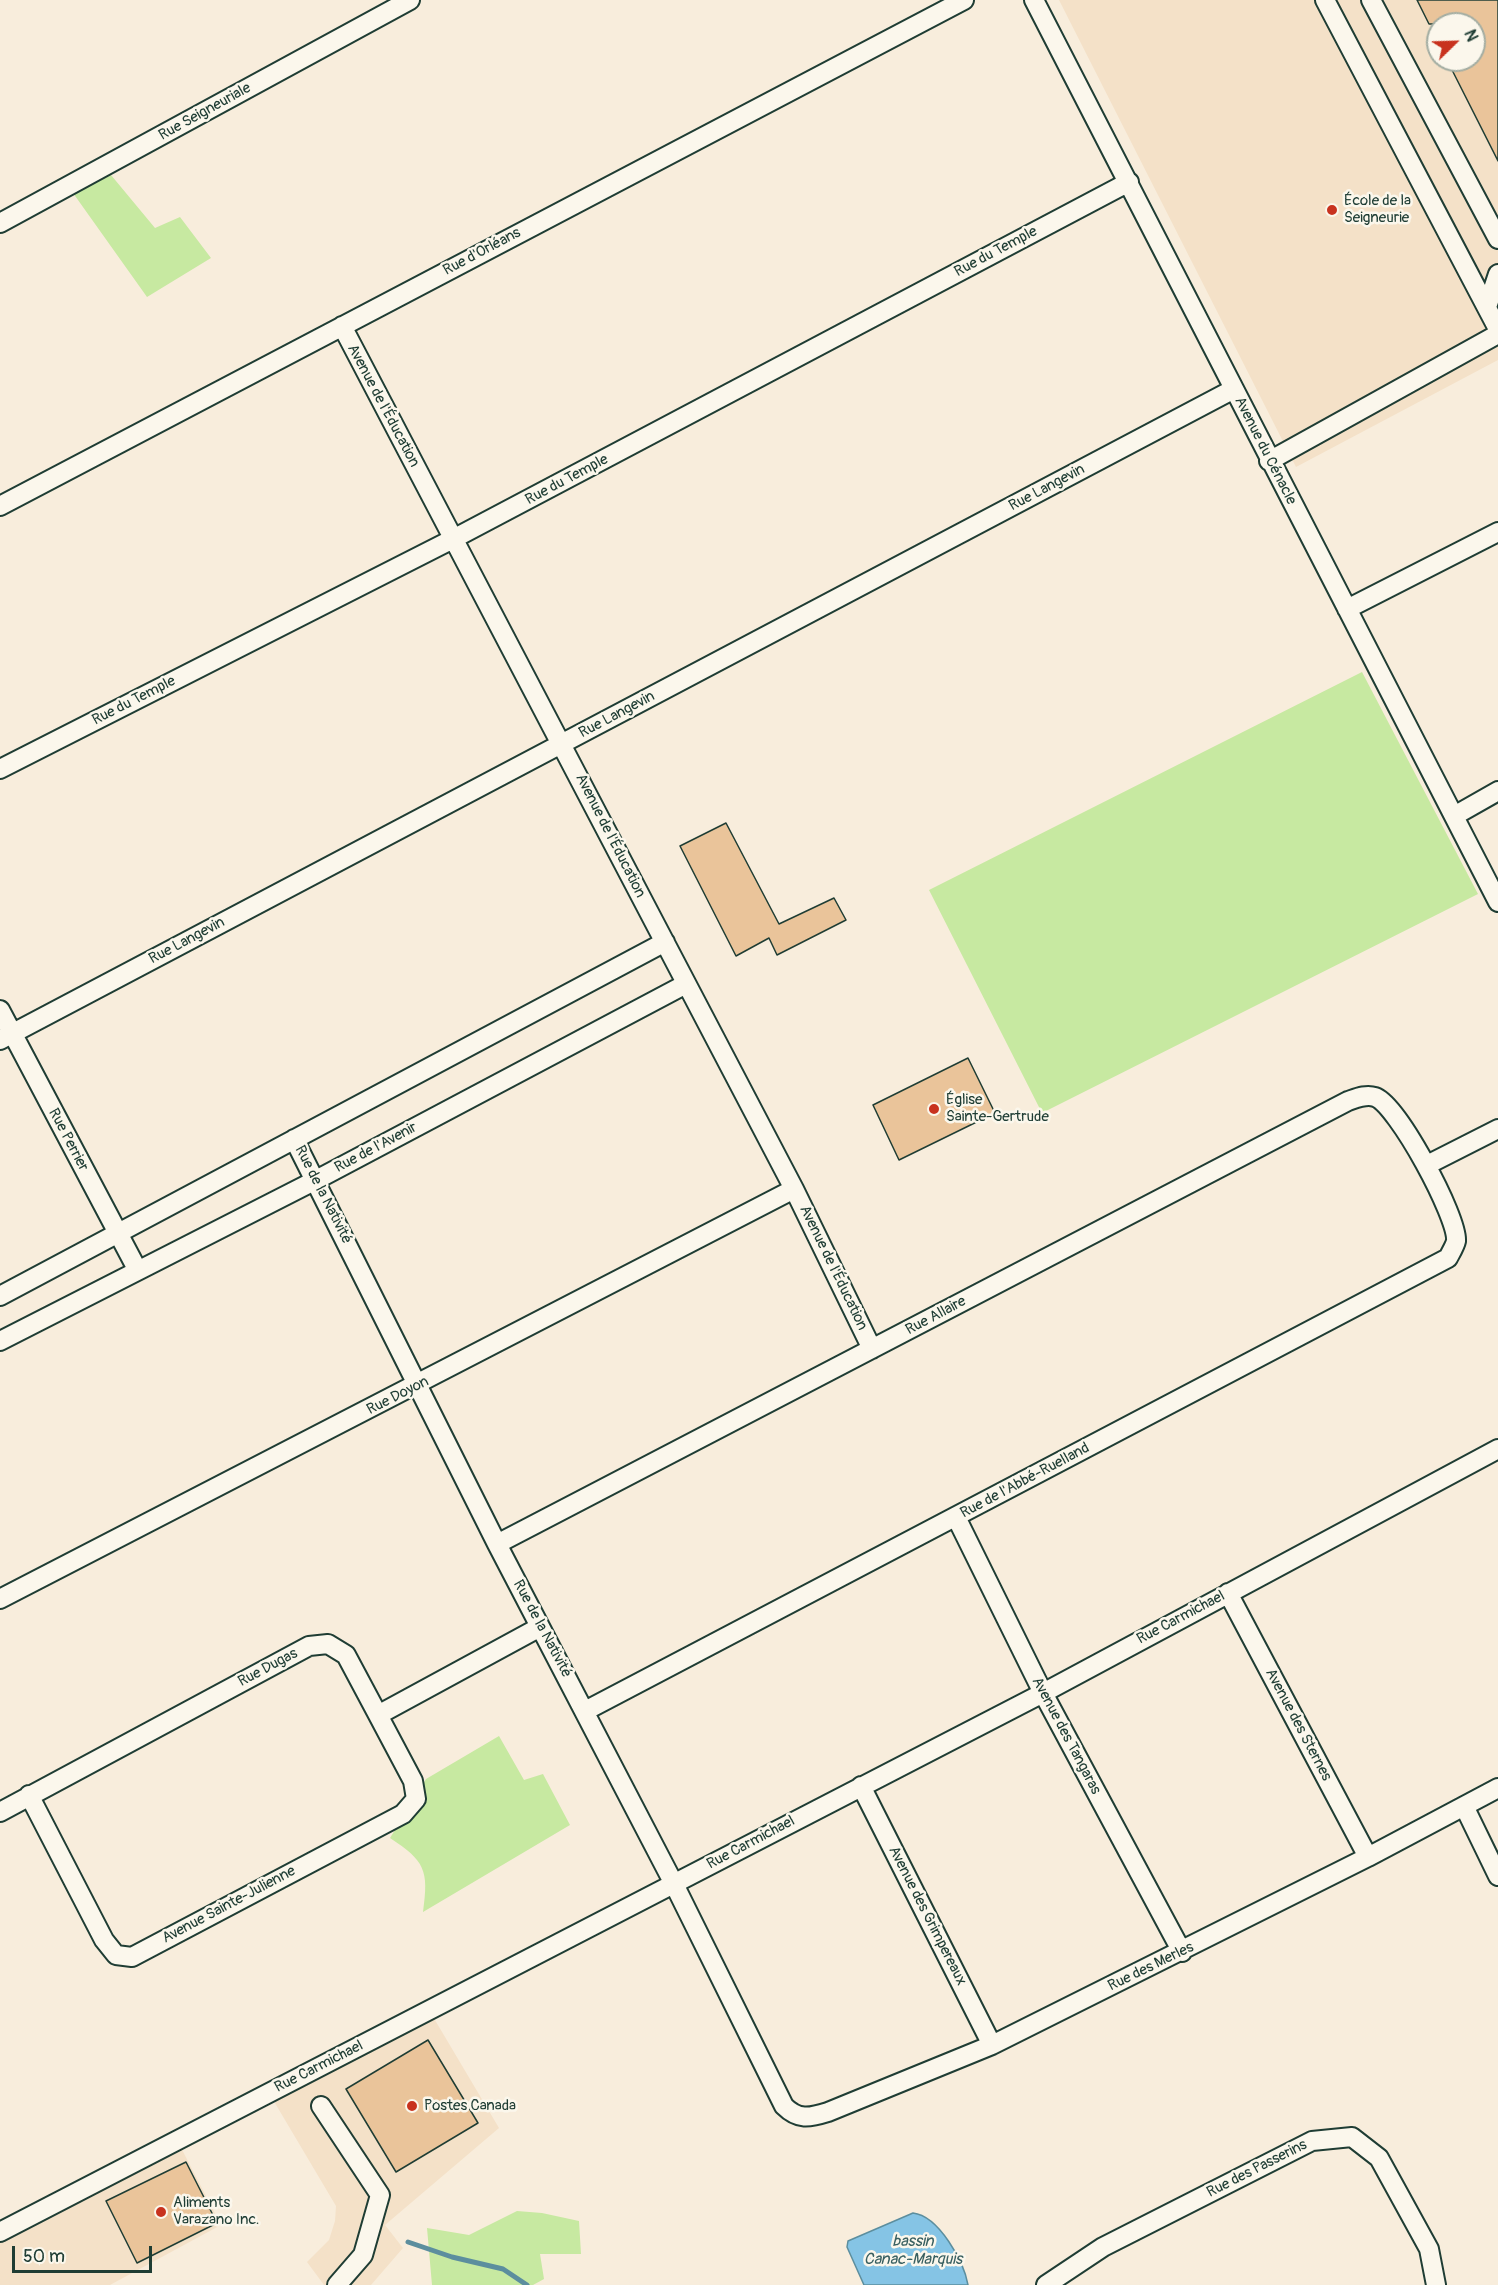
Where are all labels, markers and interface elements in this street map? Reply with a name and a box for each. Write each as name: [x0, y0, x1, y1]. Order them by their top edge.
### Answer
north arrow: [1426, 12, 1486, 72]
text: N: [1459, 27, 1482, 45]
street label: Rue Seigneuriale: [156, 79, 254, 145]
place label: École de la Seigneurie: [1344, 192, 1411, 227]
marker: École de la Seigneurie: [1325, 203, 1339, 217]
street label: Rue du Temple: [952, 223, 1040, 281]
street label: Rue d'Orléans: [440, 224, 524, 280]
street label: Avenue de l'Éducation: [343, 341, 423, 471]
street label: Avenue du Cénacle: [1230, 394, 1300, 508]
street label: Rue du Temple: [523, 451, 611, 509]
street label: Rue Langevin: [1006, 461, 1088, 515]
street label: Rue du Temple: [89, 672, 179, 730]
street label: Rue Langevin: [576, 688, 658, 742]
street label: Avenue de l'Éducation: [571, 771, 649, 901]
street label: Rue Langevin: [146, 914, 228, 968]
place label: Église Sainte-Gertrude: [946, 1091, 1049, 1126]
marker: Église Sainte-Gertrude: [927, 1102, 941, 1116]
street label: Rue Perrier: [44, 1105, 92, 1175]
street label: Rue de l'Avenir: [332, 1119, 420, 1177]
street label: Rue de la Nativité: [290, 1143, 356, 1247]
street label: Avenue de l'Éducation: [795, 1203, 871, 1333]
street label: Rue Allaire: [903, 1293, 969, 1339]
street label: Rue Doyon: [364, 1373, 432, 1419]
street label: Rue de l'Abbé-Ruelland: [957, 1439, 1093, 1523]
street label: Rue de la Nativité: [509, 1577, 575, 1681]
street label: Rue Carmichael: [1134, 1587, 1228, 1649]
street label: Rue Dugas: [235, 1645, 301, 1691]
street label: Avenue des Sternes: [1261, 1666, 1335, 1784]
street label: Avenue des Tangaras: [1027, 1674, 1105, 1798]
street label: Rue Carmichael: [704, 1812, 798, 1874]
street label: Avenue des Grimpereaux: [884, 1843, 970, 1989]
street label: Avenue Sainte-Julienne: [159, 1862, 299, 1948]
street label: Rue des Merles: [1105, 1939, 1197, 1995]
street label: Rue Carmichael: [272, 2037, 366, 2097]
place label: Postes Canada: [424, 2097, 516, 2115]
marker: Postes Canada: [405, 2099, 419, 2113]
street label: Rue des Passerins: [1204, 2136, 1310, 2202]
place label: Aliments Varazano Inc.: [173, 2194, 259, 2229]
marker: Aliments Varazano Inc.: [154, 2205, 168, 2219]
water label: bassin Canac-Marquis: [864, 2232, 962, 2270]
scale bar: [15, 2234, 154, 2272]
text: 50 m: [23, 2245, 65, 2268]

